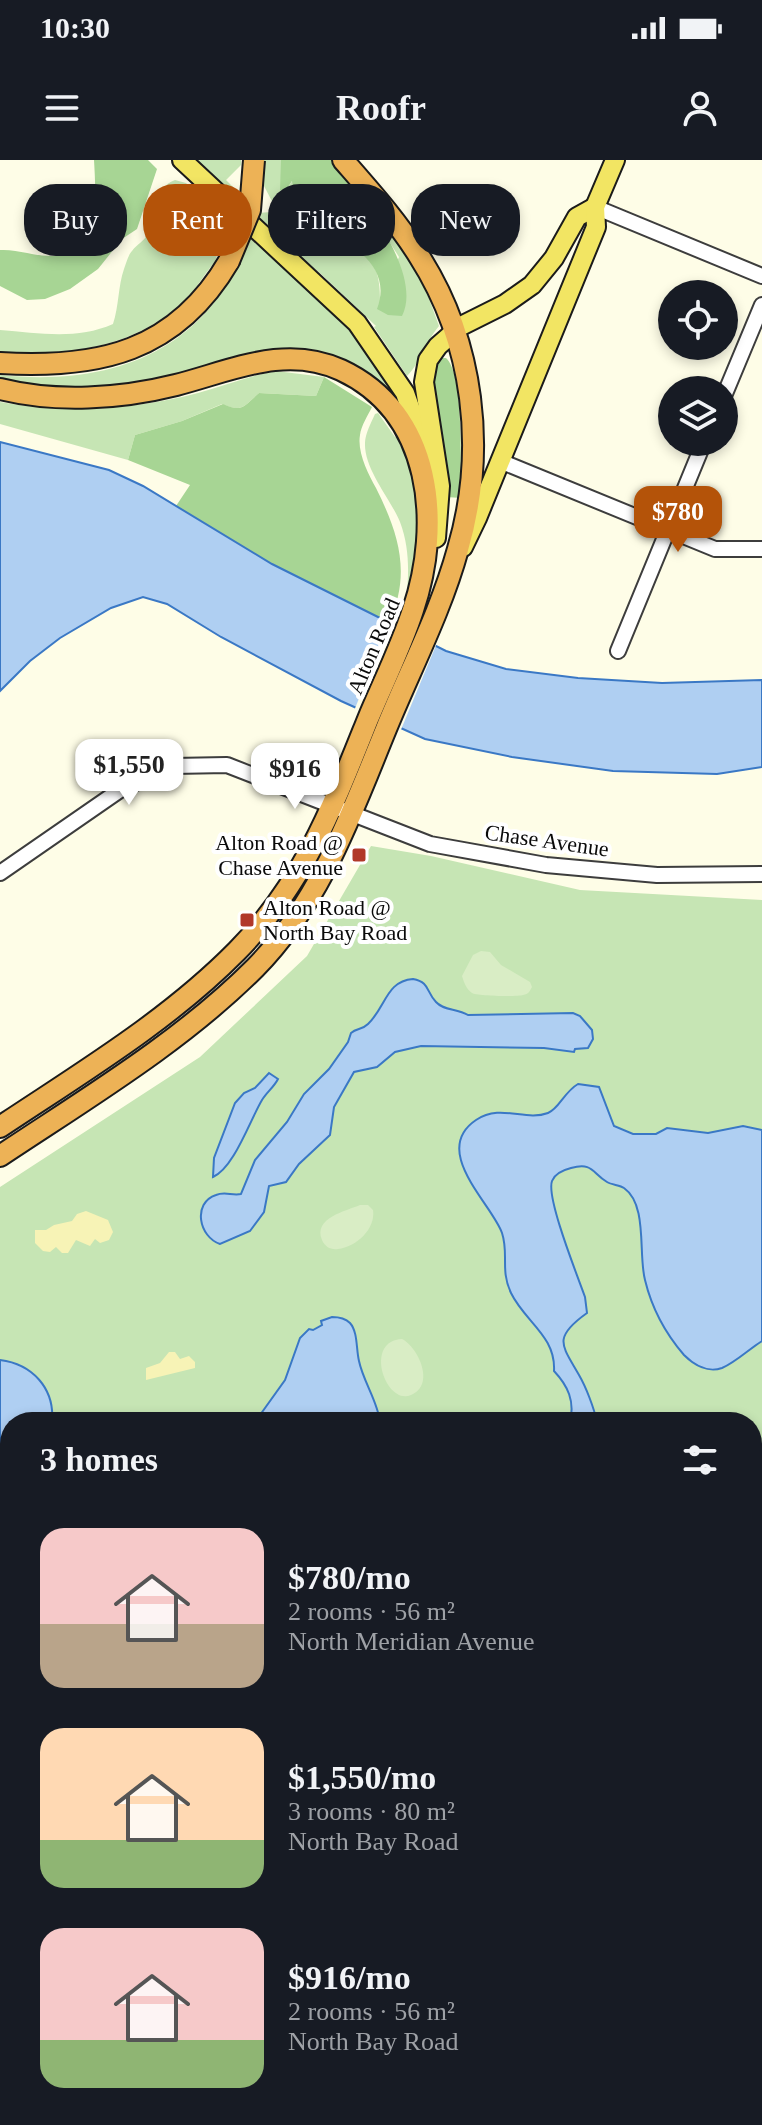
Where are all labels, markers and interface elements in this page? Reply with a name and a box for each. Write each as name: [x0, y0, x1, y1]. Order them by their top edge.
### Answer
text: 10:30: [40, 11, 110, 44]
icon: menu: [40, 86, 84, 130]
icon: person: [678, 86, 722, 130]
text: Roofr: [336, 88, 426, 128]
chip: Buy: [24, 184, 127, 256]
chip: Rent: [143, 184, 252, 256]
chip: Filters: [268, 184, 395, 256]
chip: New: [411, 184, 520, 256]
map controls: [658, 280, 738, 456]
button: locate: [658, 280, 738, 360]
button: layers: [658, 376, 738, 456]
pin: $780: [631, 486, 725, 554]
text: $780: [652, 497, 704, 526]
street label: Alton Road: [342, 594, 405, 698]
pin: $1,550: [64, 739, 194, 807]
pin: $916: [248, 743, 342, 811]
text: $1,550: [93, 750, 165, 779]
text: $916: [269, 754, 321, 783]
street label: Chase Avenue: [483, 819, 610, 862]
place label: Alton Road @ Chase Avenue: [215, 830, 343, 880]
marker: Alton Road @ Chase Avenue: [350, 846, 368, 864]
place label: Alton Road @ North Bay Road: [263, 895, 407, 945]
marker: Alton Road @ North Bay Road: [238, 911, 256, 929]
icon: filters: [678, 1438, 722, 1482]
text: 3 homes: [40, 1441, 158, 1478]
text: $780/mo: [288, 1559, 411, 1596]
icon: home: [104, 1560, 200, 1656]
text: 2 rooms · 56 m²: [288, 1597, 455, 1626]
text: North Meridian Avenue: [288, 1627, 534, 1656]
text: $1,550/mo: [288, 1759, 436, 1796]
icon: home: [104, 1760, 200, 1856]
text: 3 rooms · 80 m²: [288, 1797, 455, 1826]
text: North Bay Road: [288, 1827, 458, 1856]
text: $916/mo: [288, 1959, 411, 1996]
icon: home: [104, 1960, 200, 2056]
text: 2 rooms · 56 m²: [288, 1997, 455, 2026]
text: North Bay Road: [288, 2027, 458, 2056]

